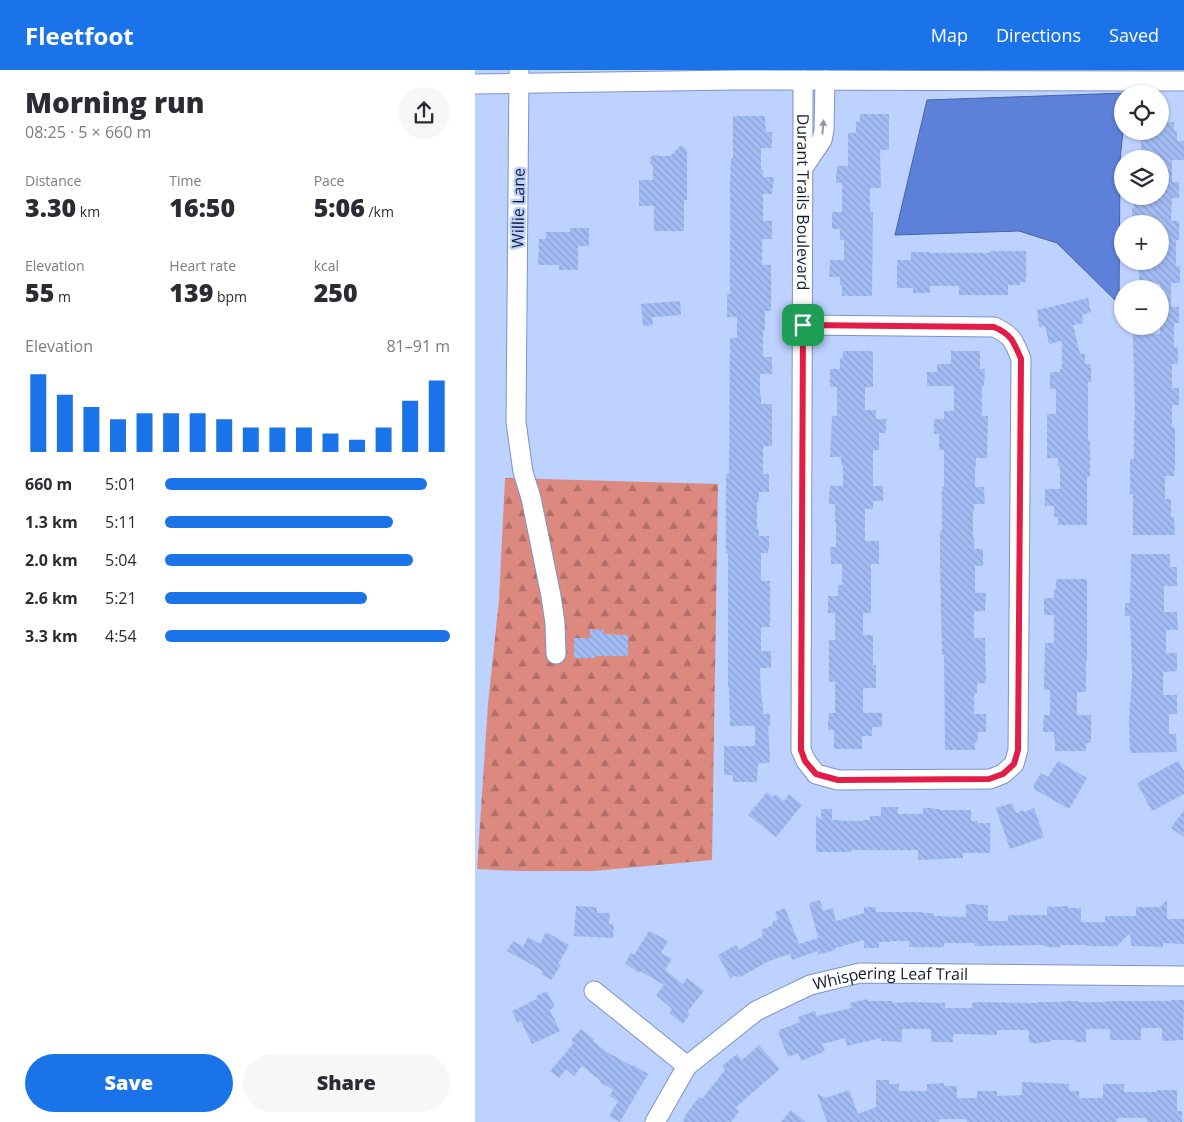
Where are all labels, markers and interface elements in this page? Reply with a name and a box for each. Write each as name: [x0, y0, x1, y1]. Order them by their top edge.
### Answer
text: Fleetfoot: [25, 19, 134, 52]
text: Map: [931, 23, 968, 47]
text: Directions: [996, 23, 1081, 47]
text: Saved: [1109, 23, 1159, 47]
text: Morning run: [25, 83, 205, 121]
map controls: [1114, 85, 1169, 335]
button: locate: [1114, 85, 1169, 140]
button: share: [398, 87, 450, 139]
street label: Durant Trails Boulevard: [792, 114, 814, 290]
one-way arrow: [820, 118, 828, 134]
text: 08:25 · 5 × 660 m: [25, 121, 151, 143]
button: layers: [1114, 150, 1169, 205]
street label: Willie Lane: [506, 168, 530, 248]
text: Distance: [25, 171, 81, 190]
text: Time: [169, 171, 201, 190]
text: Pace: [314, 171, 344, 190]
text: 3.30: [25, 190, 76, 224]
text: 16:50: [169, 190, 235, 224]
text: 5:06: [314, 190, 365, 224]
text: km: [76, 202, 100, 221]
text: /km: [365, 202, 394, 221]
button: +: [1114, 215, 1169, 270]
text: Elevation: [25, 256, 84, 275]
text: Heart rate: [169, 256, 236, 275]
text: kcal: [314, 256, 339, 275]
text: 55: [25, 275, 54, 309]
text: 139: [169, 275, 213, 309]
text: 250: [314, 275, 358, 309]
button: −: [1114, 280, 1169, 335]
text: m: [54, 287, 71, 306]
text: bpm: [213, 287, 247, 306]
pin: [782, 304, 824, 346]
icon: arrive: [789, 311, 817, 339]
text: Elevation: [25, 335, 93, 357]
text: 81–91 m: [386, 335, 450, 357]
text: 660 m: [25, 473, 72, 495]
text: 5:01: [105, 473, 137, 495]
text: 1.3 km: [25, 511, 78, 533]
text: 5:11: [105, 511, 137, 533]
text: 2.0 km: [25, 549, 78, 571]
text: 5:04: [105, 549, 137, 571]
text: 2.6 km: [25, 587, 78, 609]
text: 5:21: [105, 587, 137, 609]
text: 3.3 km: [25, 625, 78, 647]
text: 4:54: [105, 625, 137, 647]
street label: Whispering Leaf Trail: [810, 962, 968, 995]
button: Save: [25, 1054, 233, 1112]
button: Share: [243, 1054, 450, 1112]

